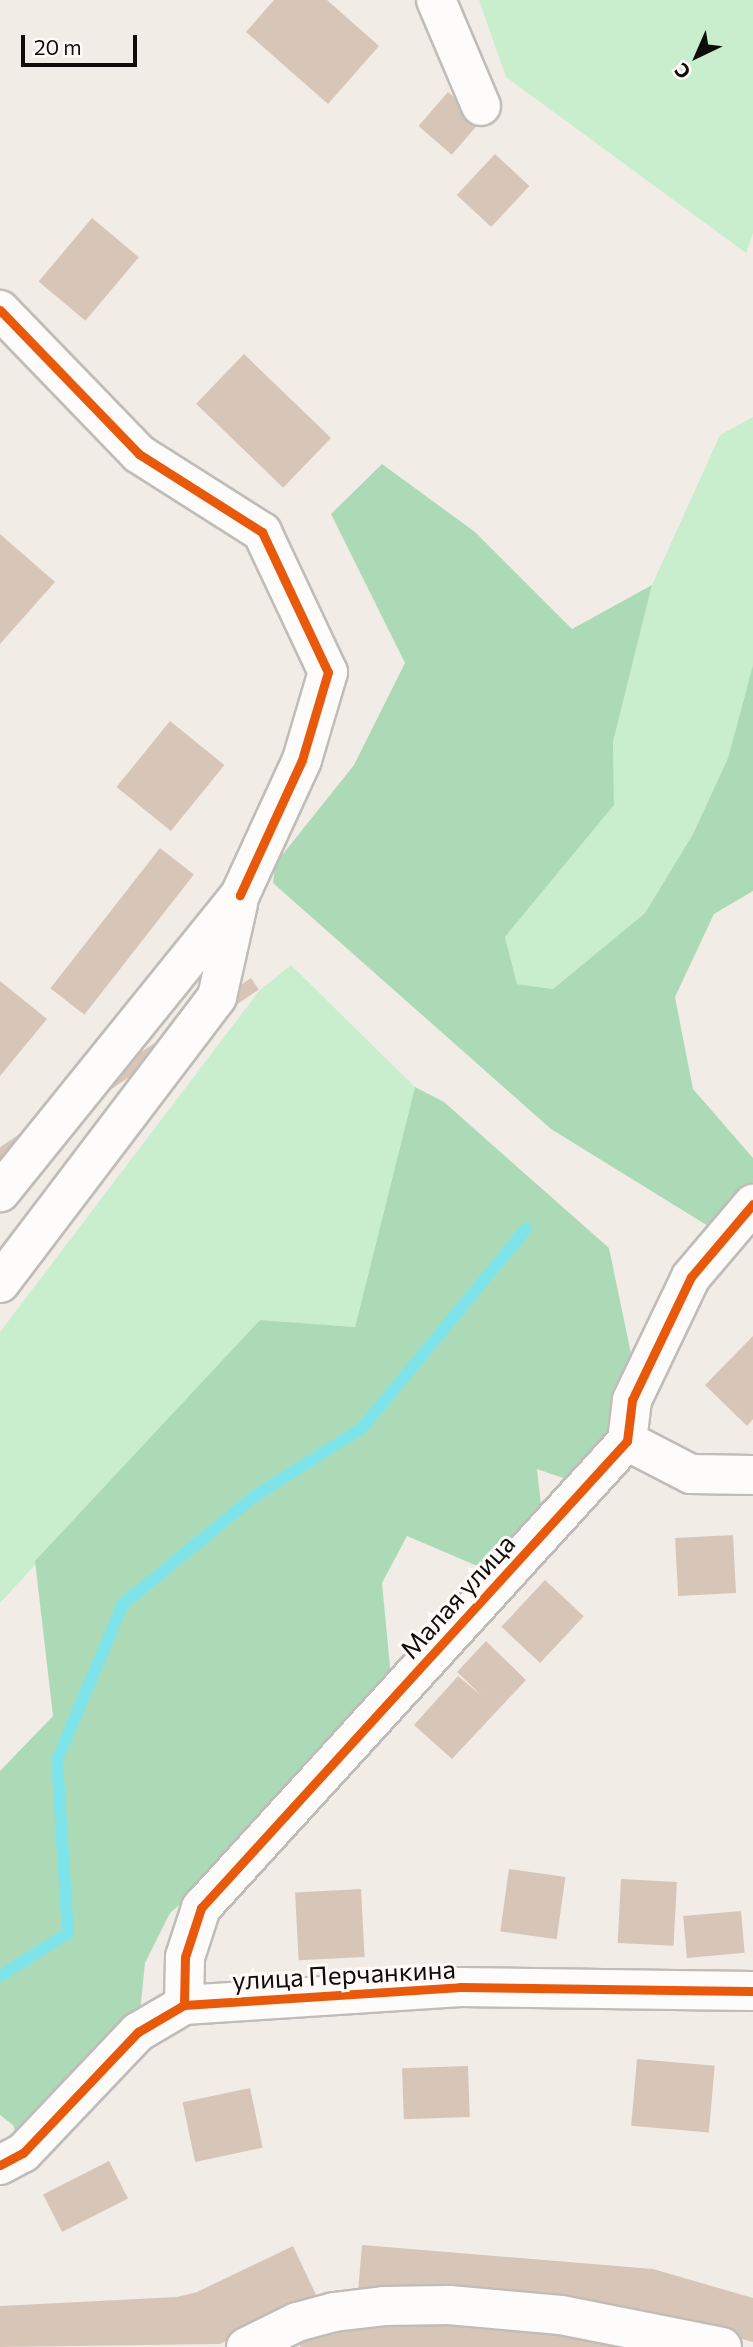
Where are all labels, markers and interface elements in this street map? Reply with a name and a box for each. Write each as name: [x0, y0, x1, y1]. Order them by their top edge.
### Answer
scale bar: [24, 21, 140, 65]
north arrow: [662, 21, 732, 91]
text: 20 m: [34, 34, 82, 59]
text: С: [669, 59, 695, 84]
street label: Малая улица: [393, 1527, 521, 1665]
street label: улица Перчанкина: [232, 1953, 456, 1995]

